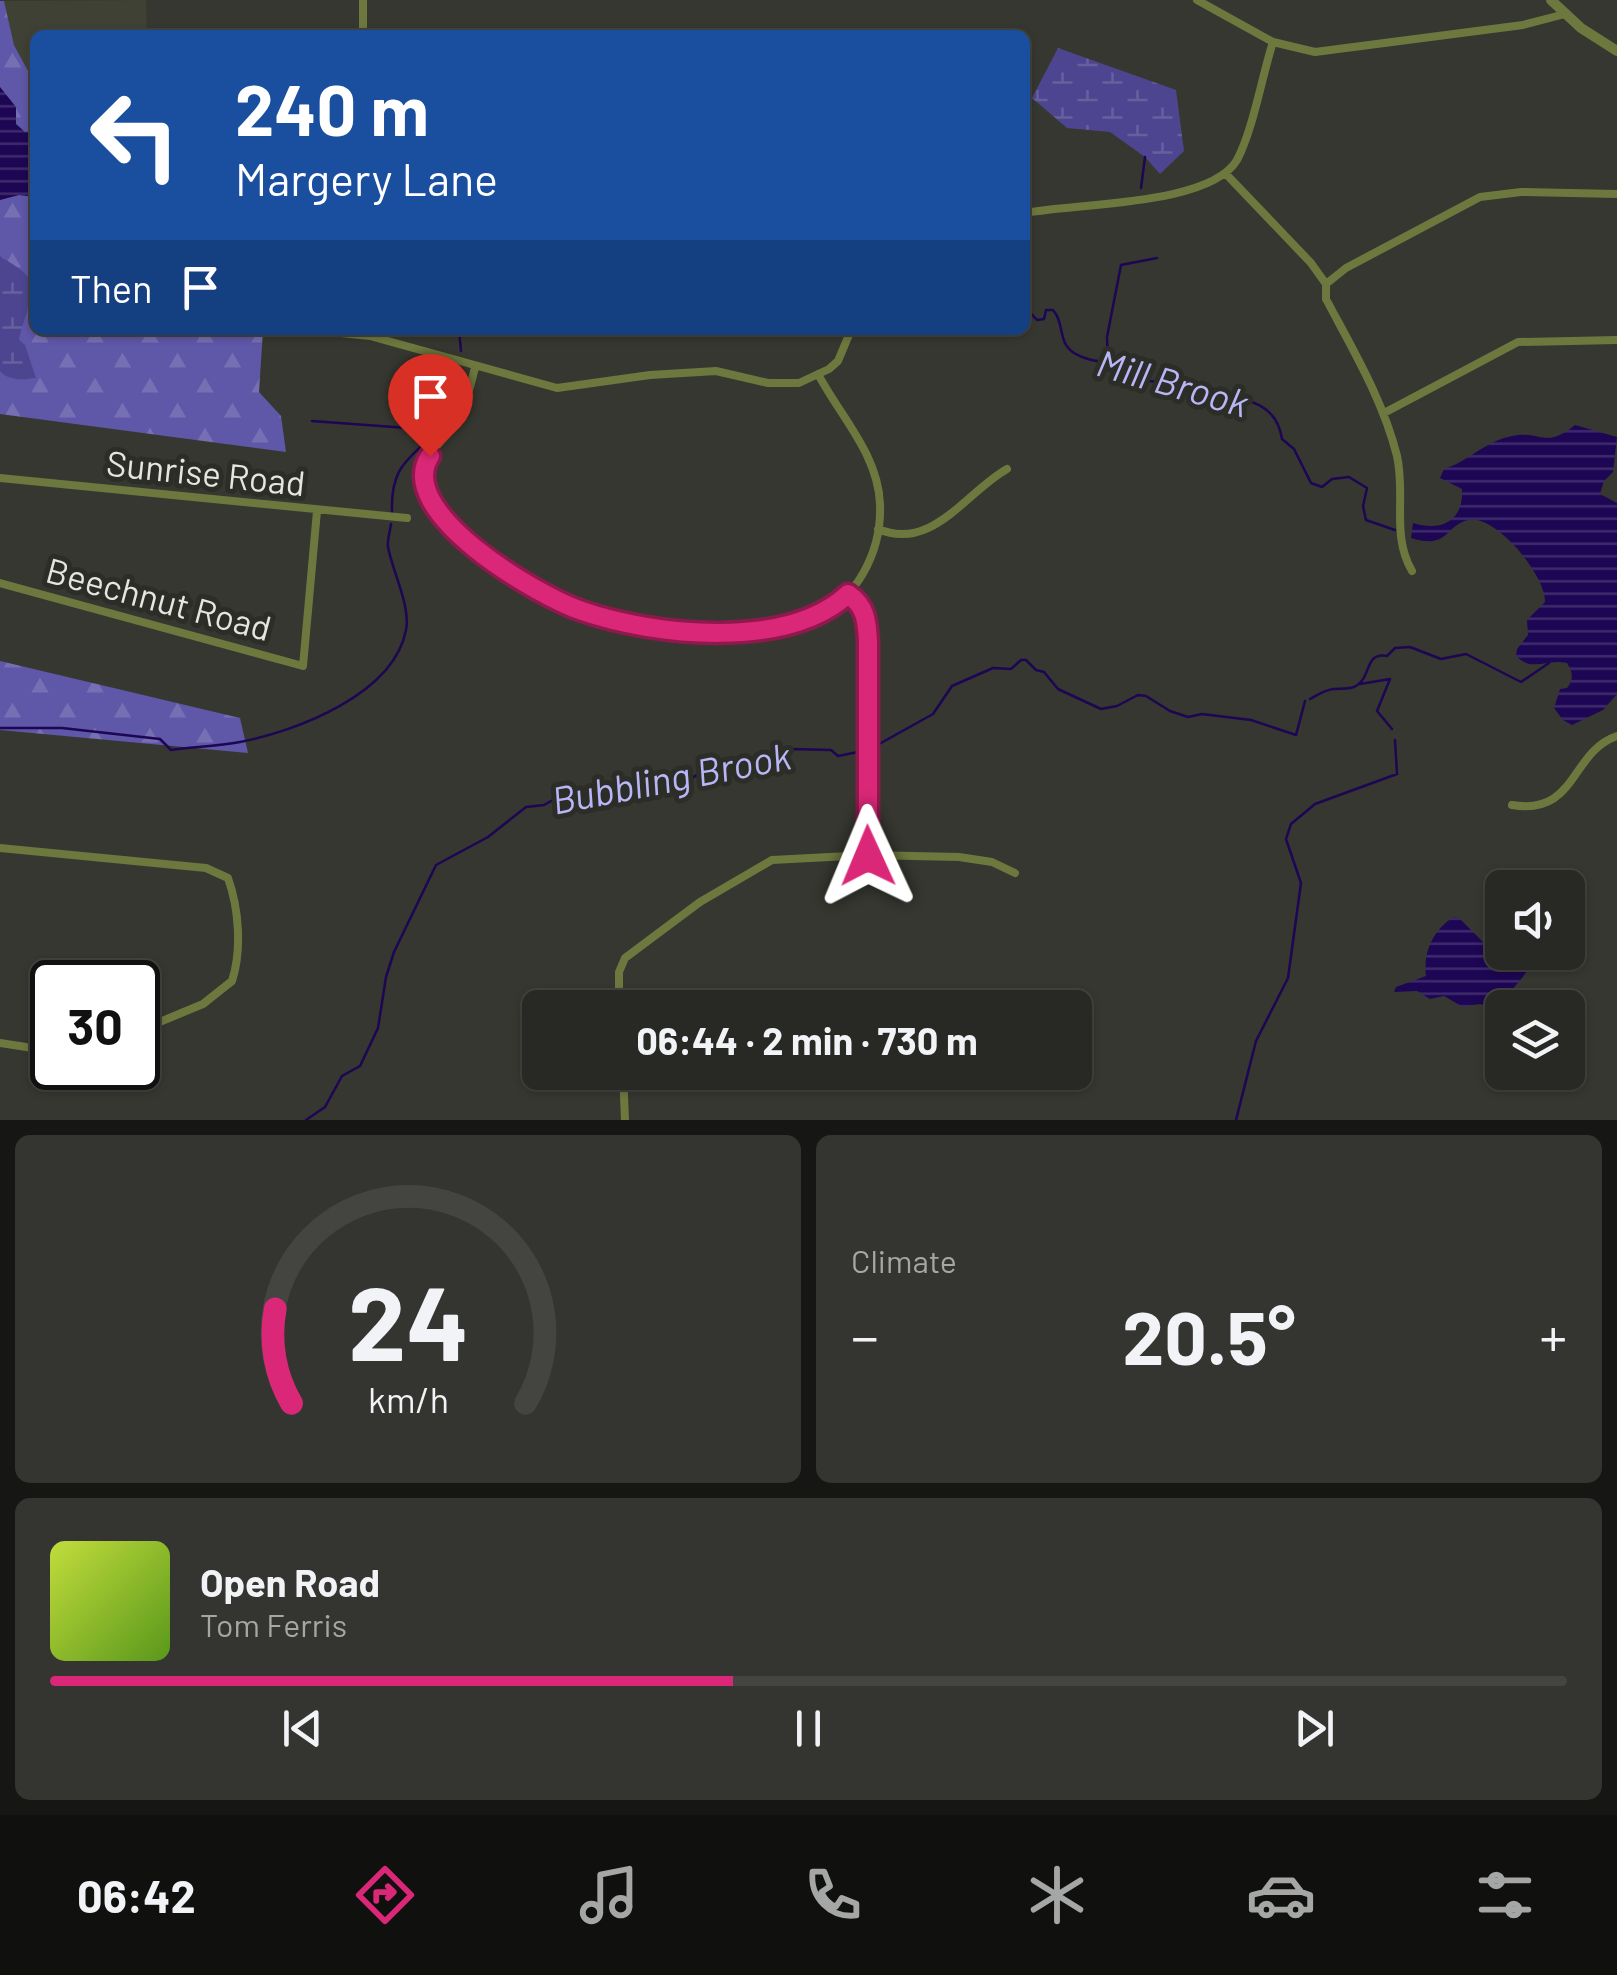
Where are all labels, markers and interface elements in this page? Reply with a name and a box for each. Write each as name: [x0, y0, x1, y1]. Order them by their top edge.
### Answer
text: 240 m: [235, 66, 429, 150]
icon: left: [70, 70, 200, 200]
text: Margery Lane: [235, 151, 498, 205]
icon: arrive: [173, 260, 228, 315]
text: Then: [70, 265, 153, 311]
water label: Mill Brook: [1092, 339, 1254, 426]
pin: [388, 354, 473, 457]
icon: arrive: [403, 369, 458, 424]
street label: Sunrise Road: [105, 441, 307, 503]
street label: Beechnut Road: [42, 548, 276, 648]
water label: Bubbling Brook: [548, 731, 795, 823]
position arrow: [816, 804, 920, 908]
map controls: [1485, 870, 1585, 1090]
button: sound: [1485, 870, 1585, 970]
speed limit sign: 30: [30, 960, 160, 1090]
button: layers: [1485, 990, 1585, 1090]
text: 06:44 · 2 min · 730 m: [636, 1017, 978, 1063]
text: Climate: [851, 1241, 957, 1279]
text: 24: [347, 1257, 469, 1382]
text: 20.5°: [1122, 1290, 1296, 1380]
text: −: [851, 1302, 879, 1368]
text: +: [1539, 1302, 1567, 1368]
text: km/h: [368, 1377, 448, 1420]
text: Open Road: [200, 1559, 380, 1605]
text: Tom Ferris: [200, 1605, 347, 1643]
icon: previous: [275, 1701, 330, 1756]
icon: pause: [781, 1701, 836, 1756]
icon: next: [1287, 1701, 1342, 1756]
icon: directions: [350, 1860, 420, 1930]
icon: music: [574, 1860, 644, 1930]
icon: phone: [798, 1860, 868, 1930]
icon: climate: [1022, 1860, 1092, 1930]
icon: car: [1246, 1860, 1316, 1930]
icon: filters: [1470, 1860, 1540, 1930]
text: 06:42: [77, 1868, 196, 1922]

